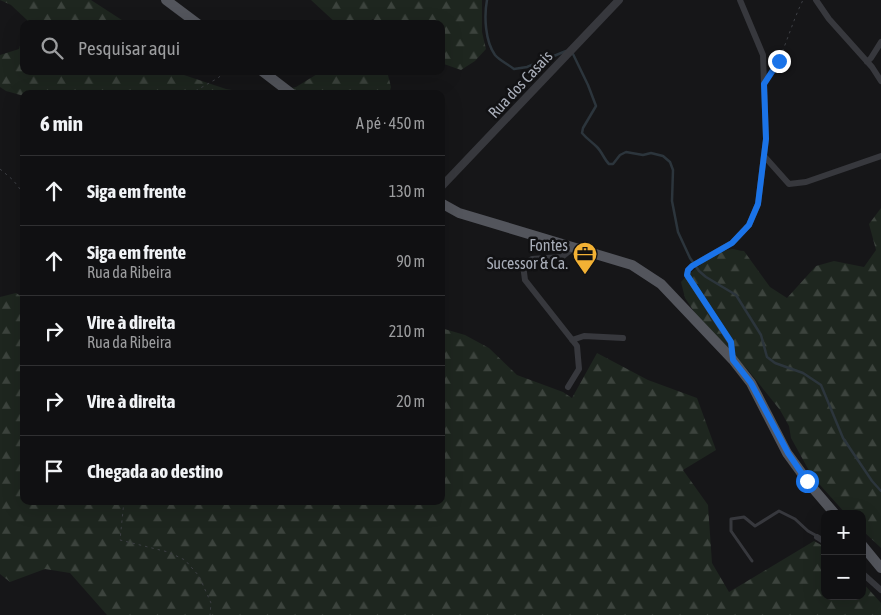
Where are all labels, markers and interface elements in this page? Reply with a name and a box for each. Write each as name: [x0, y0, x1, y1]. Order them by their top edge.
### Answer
search box: [20, 20, 445, 75]
icon: search: [38, 34, 66, 62]
text: Pesquisar aqui: [78, 37, 180, 59]
street label: Rua dos Casais: [484, 46, 556, 121]
route end: [768, 50, 791, 73]
text: 6 min: [40, 111, 83, 135]
text: A pé · 450 m: [356, 114, 425, 132]
icon: ahead: [40, 177, 68, 205]
text: Siga em frente: [87, 180, 186, 202]
text: 130 m: [389, 182, 425, 200]
place label: Fontes Sucessor & Ca.: [487, 236, 568, 272]
text: Siga em frente: [87, 241, 186, 263]
office icon: Fontes Sucessor & Ca.: [572, 241, 598, 275]
icon: ahead: [40, 247, 68, 275]
text: 90 m: [396, 252, 425, 270]
text: Rua da Ribeira: [87, 263, 172, 281]
text: Vire à direita: [87, 311, 175, 333]
icon: right: [40, 317, 68, 345]
text: 210 m: [389, 322, 425, 340]
text: Rua da Ribeira: [87, 333, 172, 351]
icon: right: [40, 387, 68, 415]
text: Vire à direita: [87, 390, 175, 412]
text: 20 m: [396, 392, 425, 410]
icon: arrive: [40, 457, 68, 485]
text: Chegada ao destino: [87, 460, 223, 482]
route start: [796, 470, 819, 493]
map controls: [821, 510, 866, 600]
button: +: [821, 510, 866, 555]
button: −: [821, 555, 866, 600]

